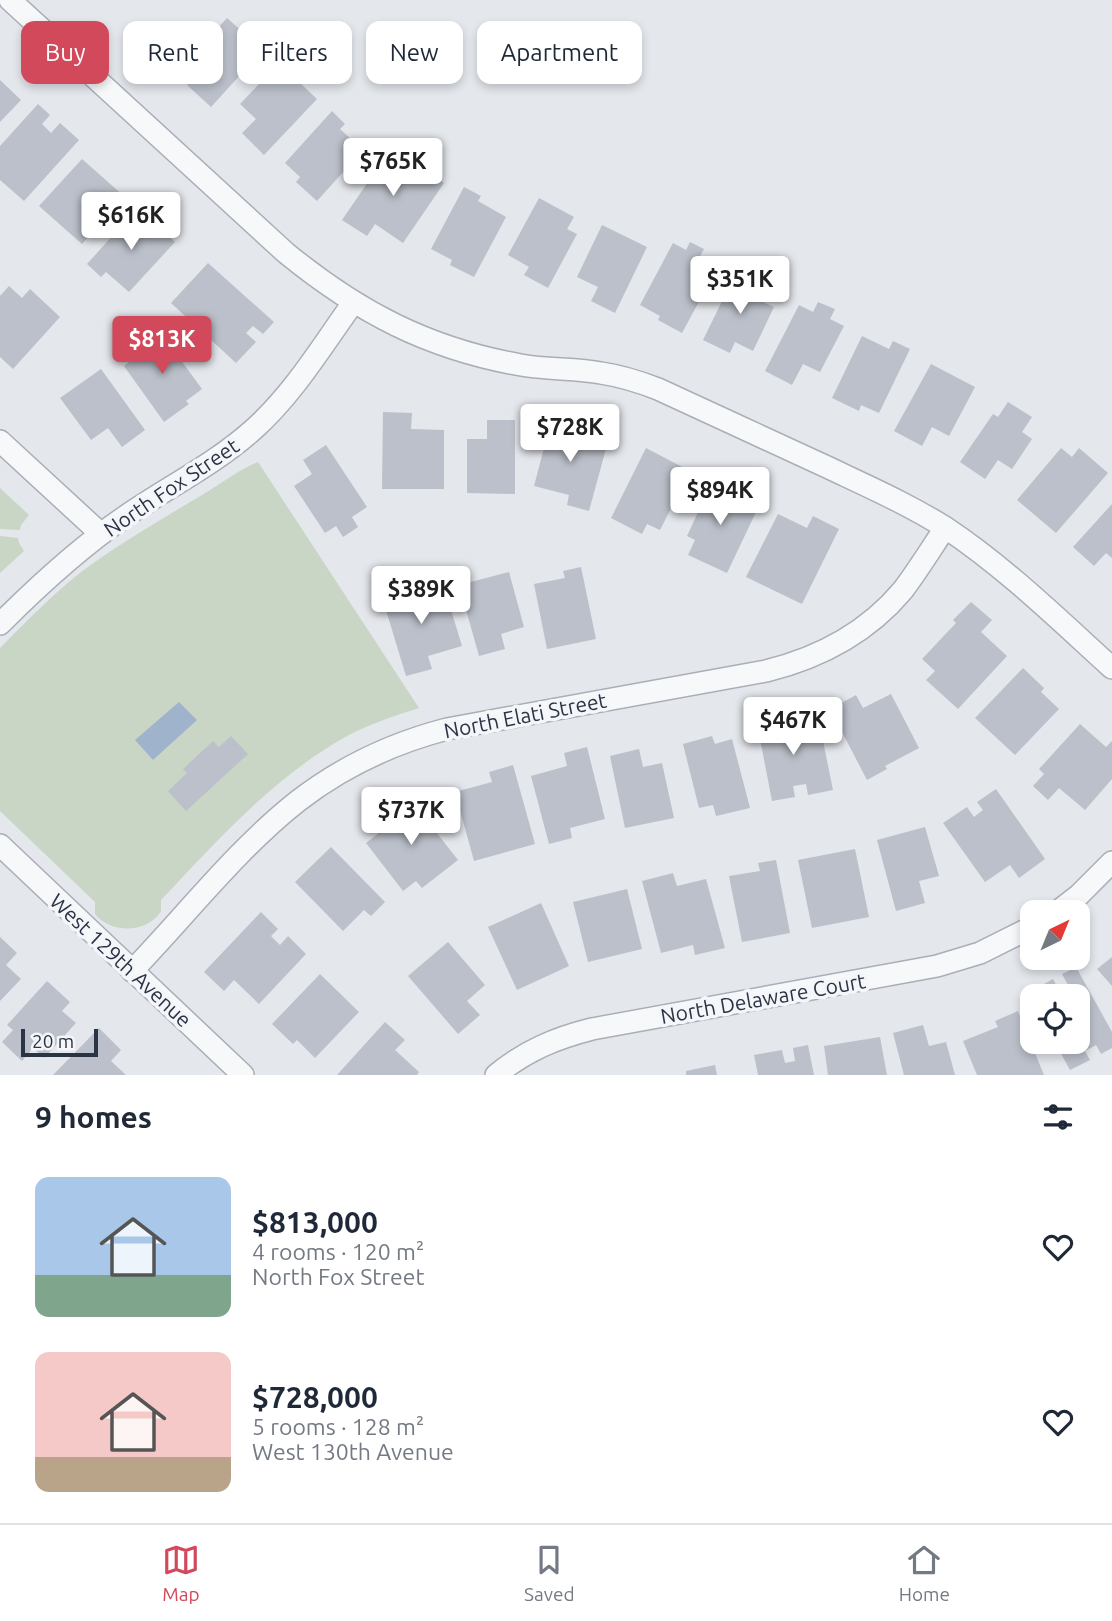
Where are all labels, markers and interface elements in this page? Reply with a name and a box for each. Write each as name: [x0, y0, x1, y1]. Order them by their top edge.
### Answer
chip: Buy: [21, 21, 109, 84]
chip: Rent: [123, 21, 223, 84]
chip: Filters: [237, 21, 352, 84]
chip: New: [366, 21, 463, 84]
chip: Apartment: [477, 21, 642, 84]
pin: $765K: [344, 138, 442, 198]
text: $765K: [359, 148, 427, 173]
pin: $616K: [82, 192, 180, 252]
text: $616K: [97, 202, 165, 227]
pin: $351K: [691, 256, 789, 316]
text: $351K: [706, 266, 774, 291]
pin: $813K: [113, 316, 211, 376]
text: $813K: [128, 326, 196, 351]
pin: $728K: [521, 405, 619, 464]
text: $728K: [536, 414, 604, 439]
street label: North Fox Street: [99, 433, 243, 541]
pin: $894K: [671, 468, 769, 527]
text: $894K: [686, 477, 754, 502]
pin: $389K: [372, 566, 470, 626]
text: $389K: [387, 576, 455, 601]
street label: North Elati Street: [442, 687, 608, 743]
pin: $467K: [744, 698, 842, 757]
text: $467K: [759, 707, 827, 732]
pin: $737K: [362, 788, 460, 847]
text: $737K: [377, 797, 445, 822]
street label: West 129th Avenue: [45, 888, 197, 1032]
north arrow: [1020, 900, 1090, 970]
map controls: [1020, 900, 1090, 1054]
street label: North Delaware Court: [659, 968, 867, 1028]
button: locate: [1020, 984, 1090, 1054]
scale bar: [21, 1026, 98, 1058]
text: 20 m: [32, 1030, 74, 1052]
icon: filters: [1039, 1098, 1077, 1136]
text: 9 homes: [35, 1100, 152, 1134]
icon: home: [91, 1205, 175, 1289]
text: $813,000: [252, 1205, 378, 1239]
icon: heart: [1039, 1228, 1077, 1266]
text: 4 rooms · 120 m²: [252, 1239, 424, 1264]
text: North Fox Street: [252, 1264, 424, 1289]
icon: home: [91, 1380, 175, 1464]
text: $728,000: [252, 1380, 378, 1414]
icon: heart: [1039, 1403, 1077, 1441]
text: 5 rooms · 128 m²: [252, 1414, 424, 1439]
text: West 130th Avenue: [252, 1439, 454, 1464]
tab: Map: [162, 1541, 200, 1605]
tab: Saved: [524, 1541, 575, 1605]
tab: Home: [899, 1541, 950, 1605]

